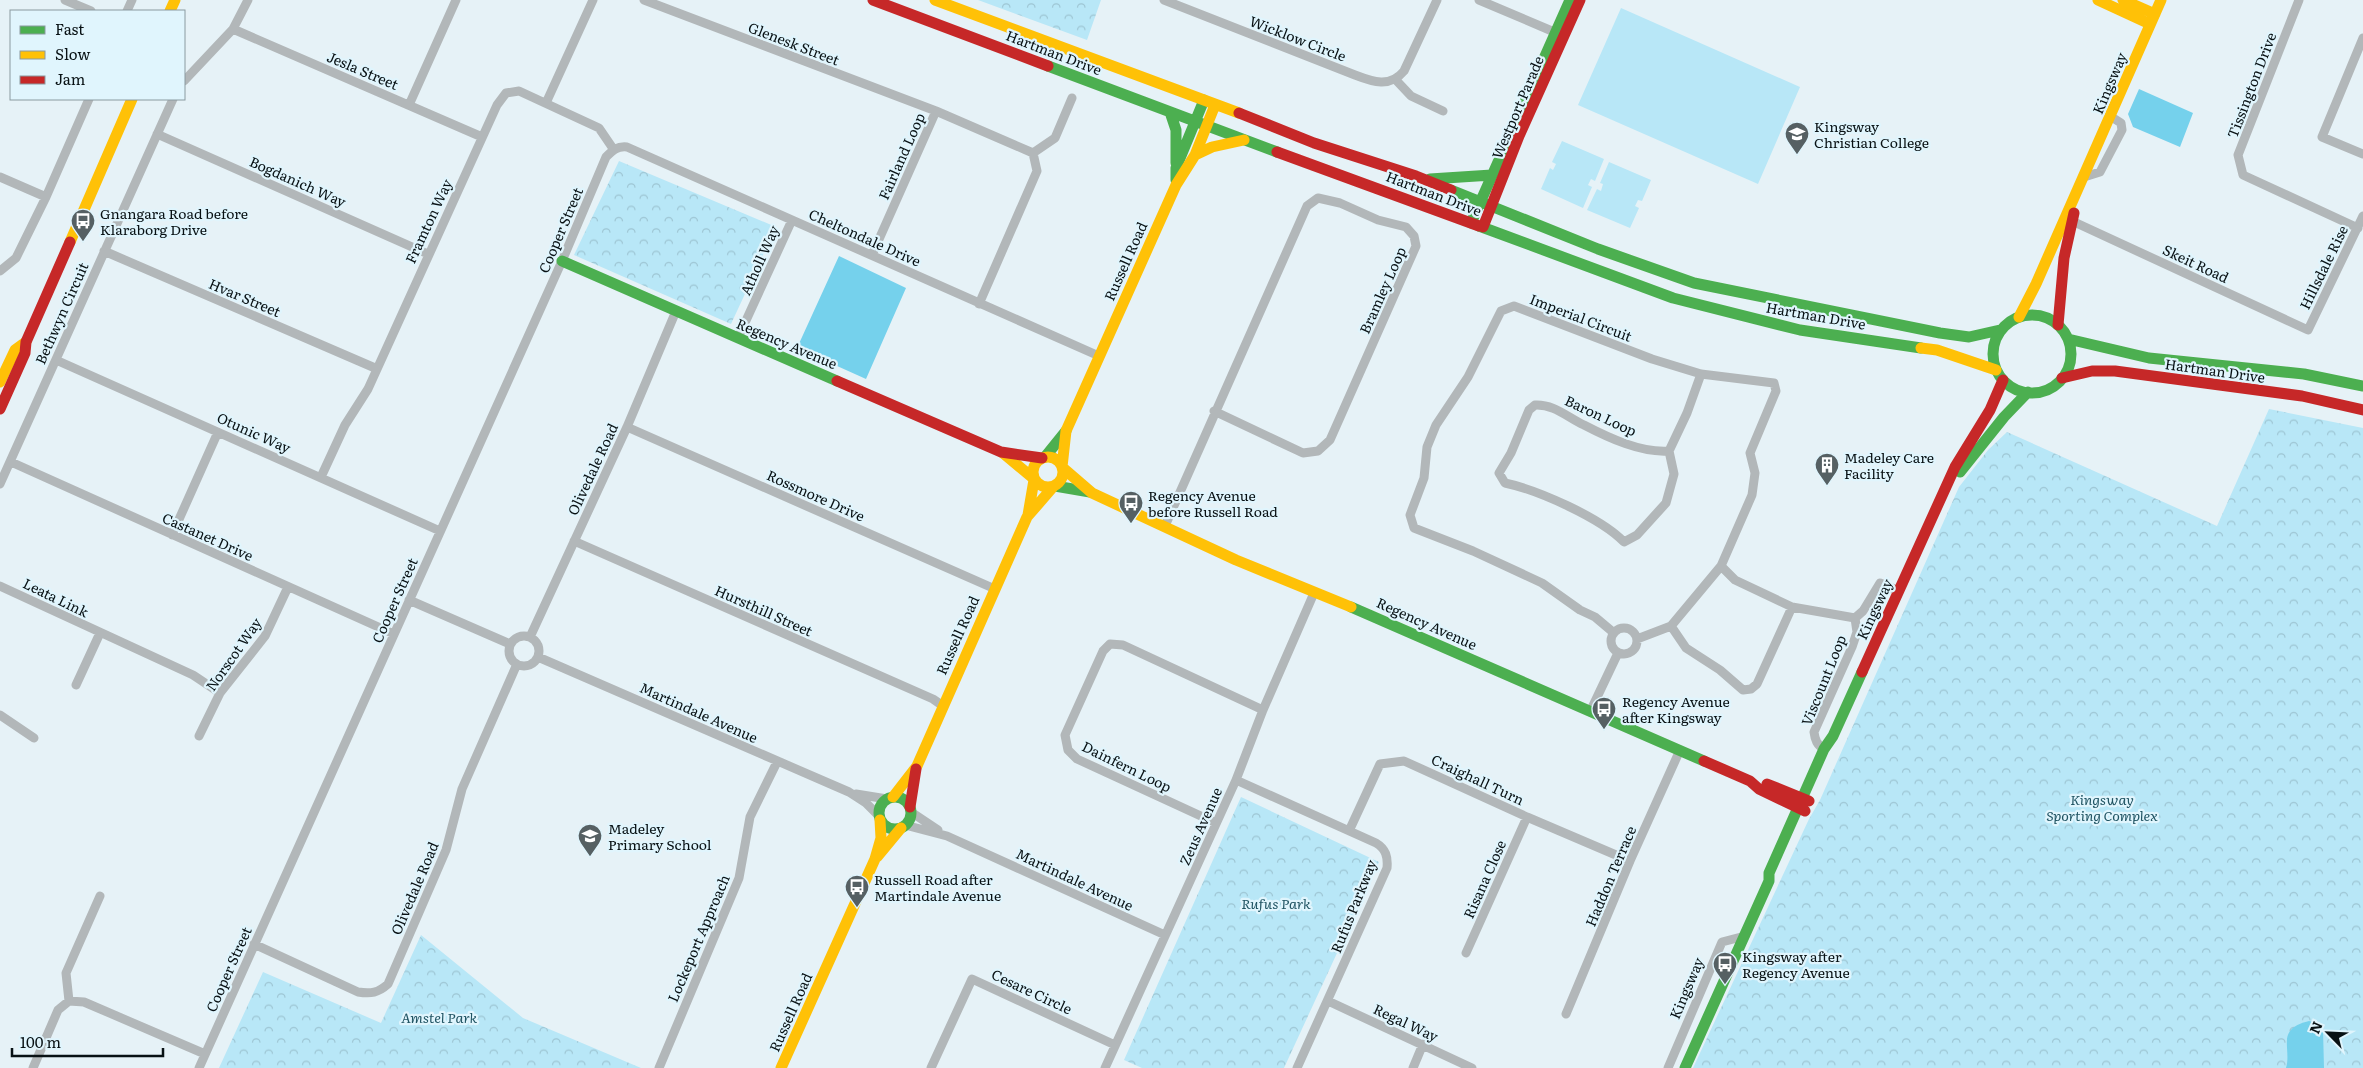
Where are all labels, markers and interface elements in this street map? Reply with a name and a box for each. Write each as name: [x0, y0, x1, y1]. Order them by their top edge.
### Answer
legend: [10, 10, 185, 100]
street label: Wicklow Circle: [1247, 10, 1349, 66]
street label: Glenesk Street: [746, 16, 843, 70]
text: Fast: [55, 17, 84, 40]
street label: Hartman Drive: [1003, 25, 1105, 79]
street label: Tissington Drive: [2222, 29, 2280, 141]
text: Slow: [55, 42, 90, 65]
street label: Jesla Street: [324, 46, 402, 94]
street label: Kingsway: [2087, 48, 2131, 117]
street label: Westport Parade: [1486, 52, 1548, 162]
text: Jam: [55, 67, 86, 90]
street label: Fairland Loop: [873, 109, 929, 203]
place label: Kingsway Christian College: [1814, 116, 1929, 152]
school or university icon: Kingsway Christian College: [1784, 121, 1810, 155]
street label: Bogdanich Way: [247, 151, 350, 212]
street label: Hartman Drive: [1383, 166, 1485, 220]
street label: Framton Way: [400, 175, 457, 267]
street label: Cooper Street: [533, 184, 587, 276]
place label: Gnangara Road before Klaraborg Drive: [100, 203, 248, 239]
street label: Cheltondale Drive: [806, 203, 924, 271]
bus stop icon: Gnangara Road before Klaraborg Drive: [70, 208, 96, 242]
street label: Russell Road: [1099, 218, 1151, 304]
street label: Atholl Way: [735, 221, 784, 298]
street label: Hillsdale Rise: [2294, 222, 2352, 312]
street label: Skeit Road: [2160, 239, 2233, 287]
street label: Bramley Loop: [1354, 243, 1410, 337]
street label: Bethwyn Circuit: [30, 259, 93, 367]
street label: Hvar Street: [206, 273, 284, 321]
street label: Imperial Circuit: [1527, 288, 1635, 346]
street label: Hartman Drive: [1765, 296, 1867, 334]
street label: Regency Avenue: [733, 313, 841, 373]
street label: Hartman Drive: [2164, 353, 2266, 387]
street label: Baron Loop: [1562, 390, 1640, 440]
street label: Otunic Way: [214, 407, 295, 458]
street label: Olivedale Road: [562, 419, 622, 518]
place label: Madeley Care Facility: [1844, 447, 1934, 483]
building icon: Madeley Care Facility: [1814, 452, 1840, 486]
street label: Rossmore Drive: [764, 464, 868, 526]
place label: Regency Avenue before Russell Road: [1148, 485, 1278, 521]
bus stop icon: Regency Avenue before Russell Road: [1118, 490, 1144, 524]
street label: Castanet Drive: [159, 507, 257, 565]
street label: Cooper Street: [366, 554, 422, 646]
street label: Leata Link: [20, 573, 93, 622]
street label: Kingsway: [1851, 574, 1897, 643]
street label: Hursthill Street: [712, 580, 816, 641]
street label: Russell Road: [931, 592, 983, 678]
street label: Regency Avenue: [1374, 592, 1480, 654]
street label: Norscot Way: [200, 613, 266, 695]
street label: Viscount Loop: [1796, 632, 1850, 728]
street label: Martindale Avenue: [637, 677, 761, 747]
place label: Regency Avenue after Kingsway: [1622, 691, 1730, 727]
bus stop icon: Regency Avenue after Kingsway: [1591, 696, 1617, 730]
street label: Dainfern Loop: [1079, 736, 1175, 796]
street label: Craighall Turn: [1428, 749, 1528, 809]
street label: Zeus Avenue: [1174, 784, 1226, 868]
park label: Kingsway Sporting Complex: [2046, 789, 2158, 825]
place label: Madeley Primary School: [608, 818, 712, 854]
school or university icon: Madeley Primary School: [577, 823, 603, 857]
street label: Haddon Terrace: [1580, 823, 1640, 929]
street label: Risana Close: [1458, 837, 1510, 921]
street label: Olivedale Road: [385, 838, 443, 938]
street label: Martindale Avenue: [1013, 843, 1137, 915]
street label: Rufus Parkway: [1325, 855, 1381, 956]
place label: Russell Road after Martindale Avenue: [874, 869, 1001, 905]
street label: Lockeport Approach: [662, 871, 734, 1005]
bus stop icon: Russell Road after Martindale Avenue: [844, 874, 870, 908]
park label: Rufus Park: [1241, 893, 1311, 913]
street label: Cooper Street: [200, 923, 256, 1015]
place label: Kingsway after Regency Avenue: [1742, 946, 1850, 982]
bus stop icon: Kingsway after Regency Avenue: [1712, 951, 1738, 985]
street label: Kingsway: [1664, 953, 1708, 1022]
street label: Cesare Circle: [988, 964, 1076, 1018]
street label: Russell Road: [764, 969, 816, 1055]
street label: Regal Way: [1370, 998, 1443, 1046]
park label: Amstel Park: [401, 1007, 477, 1027]
north arrow: [2303, 1008, 2353, 1058]
text: N: [2304, 1018, 2327, 1037]
scale bar: [12, 1026, 164, 1058]
text: 100 m: [20, 1030, 61, 1053]

